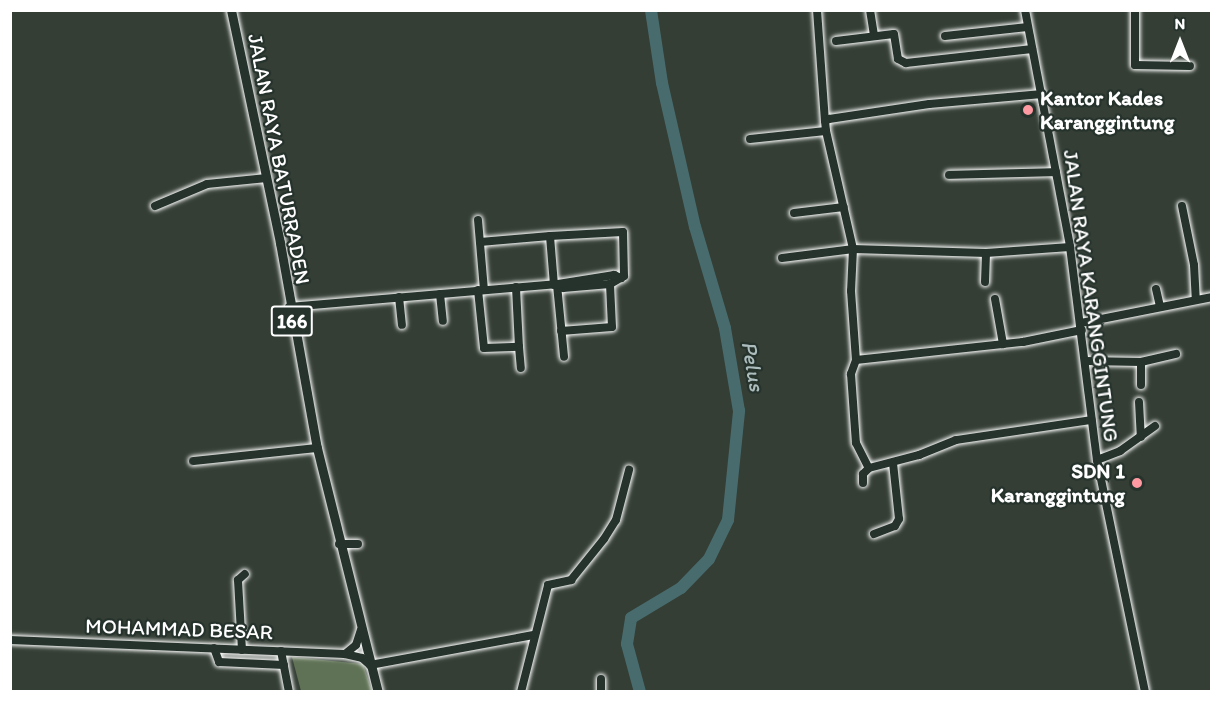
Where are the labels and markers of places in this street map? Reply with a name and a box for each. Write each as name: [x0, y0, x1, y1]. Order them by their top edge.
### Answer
place label: Kantor Kades Karanggintung: [1040, 85, 1174, 135]
marker: Kantor Kades Karanggintung: [1021, 103, 1035, 117]
place label: SDN 1 Karanggintung: [991, 458, 1125, 508]
marker: SDN 1 Karanggintung: [1130, 476, 1144, 490]

